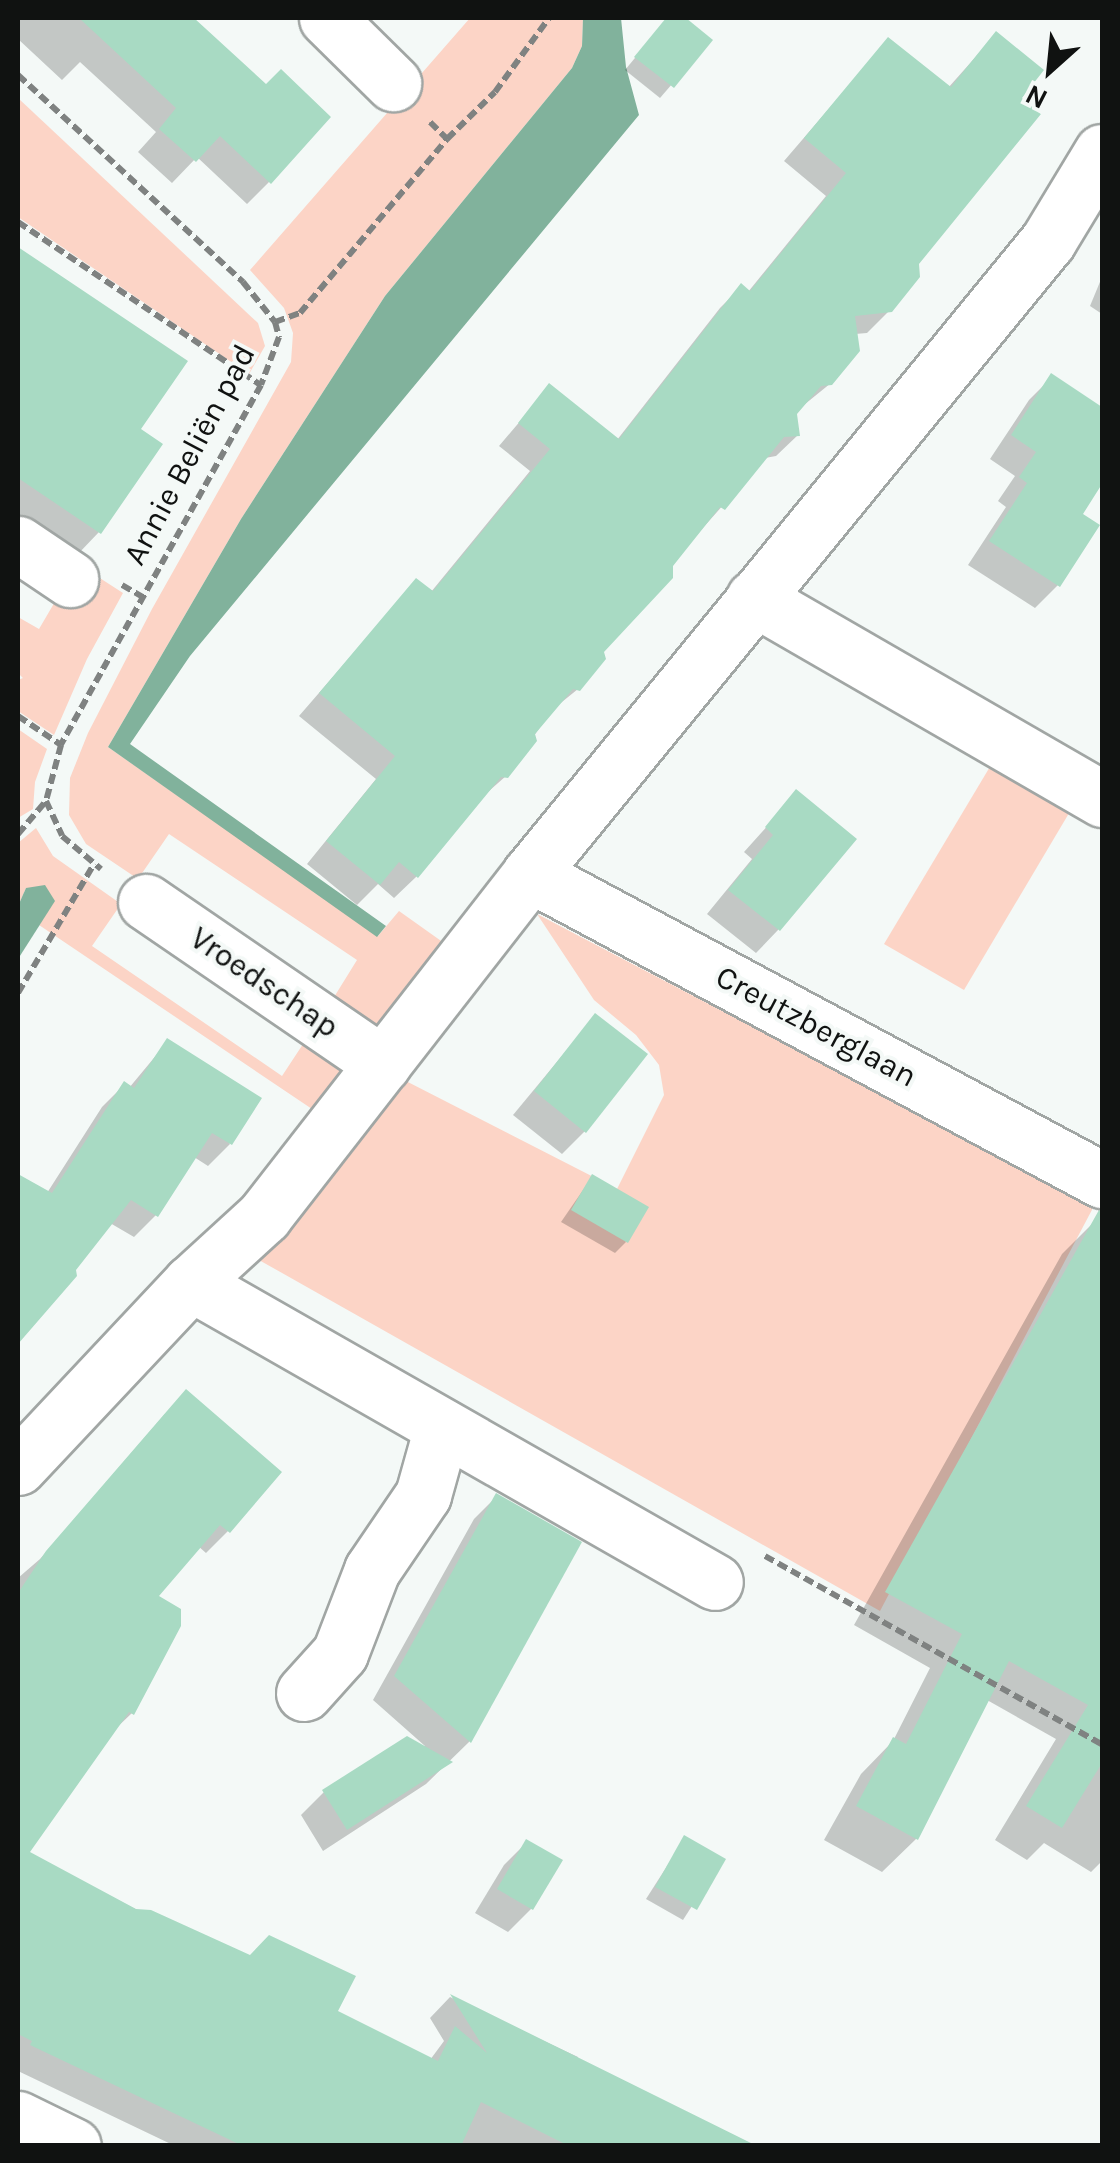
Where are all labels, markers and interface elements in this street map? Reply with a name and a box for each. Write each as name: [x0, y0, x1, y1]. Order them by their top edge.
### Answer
north arrow: [1000, 20, 1100, 120]
text: N: [1020, 78, 1053, 116]
street label: Annie Beliën pad: [116, 338, 264, 572]
street label: Vroedschap: [182, 919, 346, 1047]
street label: Creutzberglaan: [709, 958, 923, 1096]

